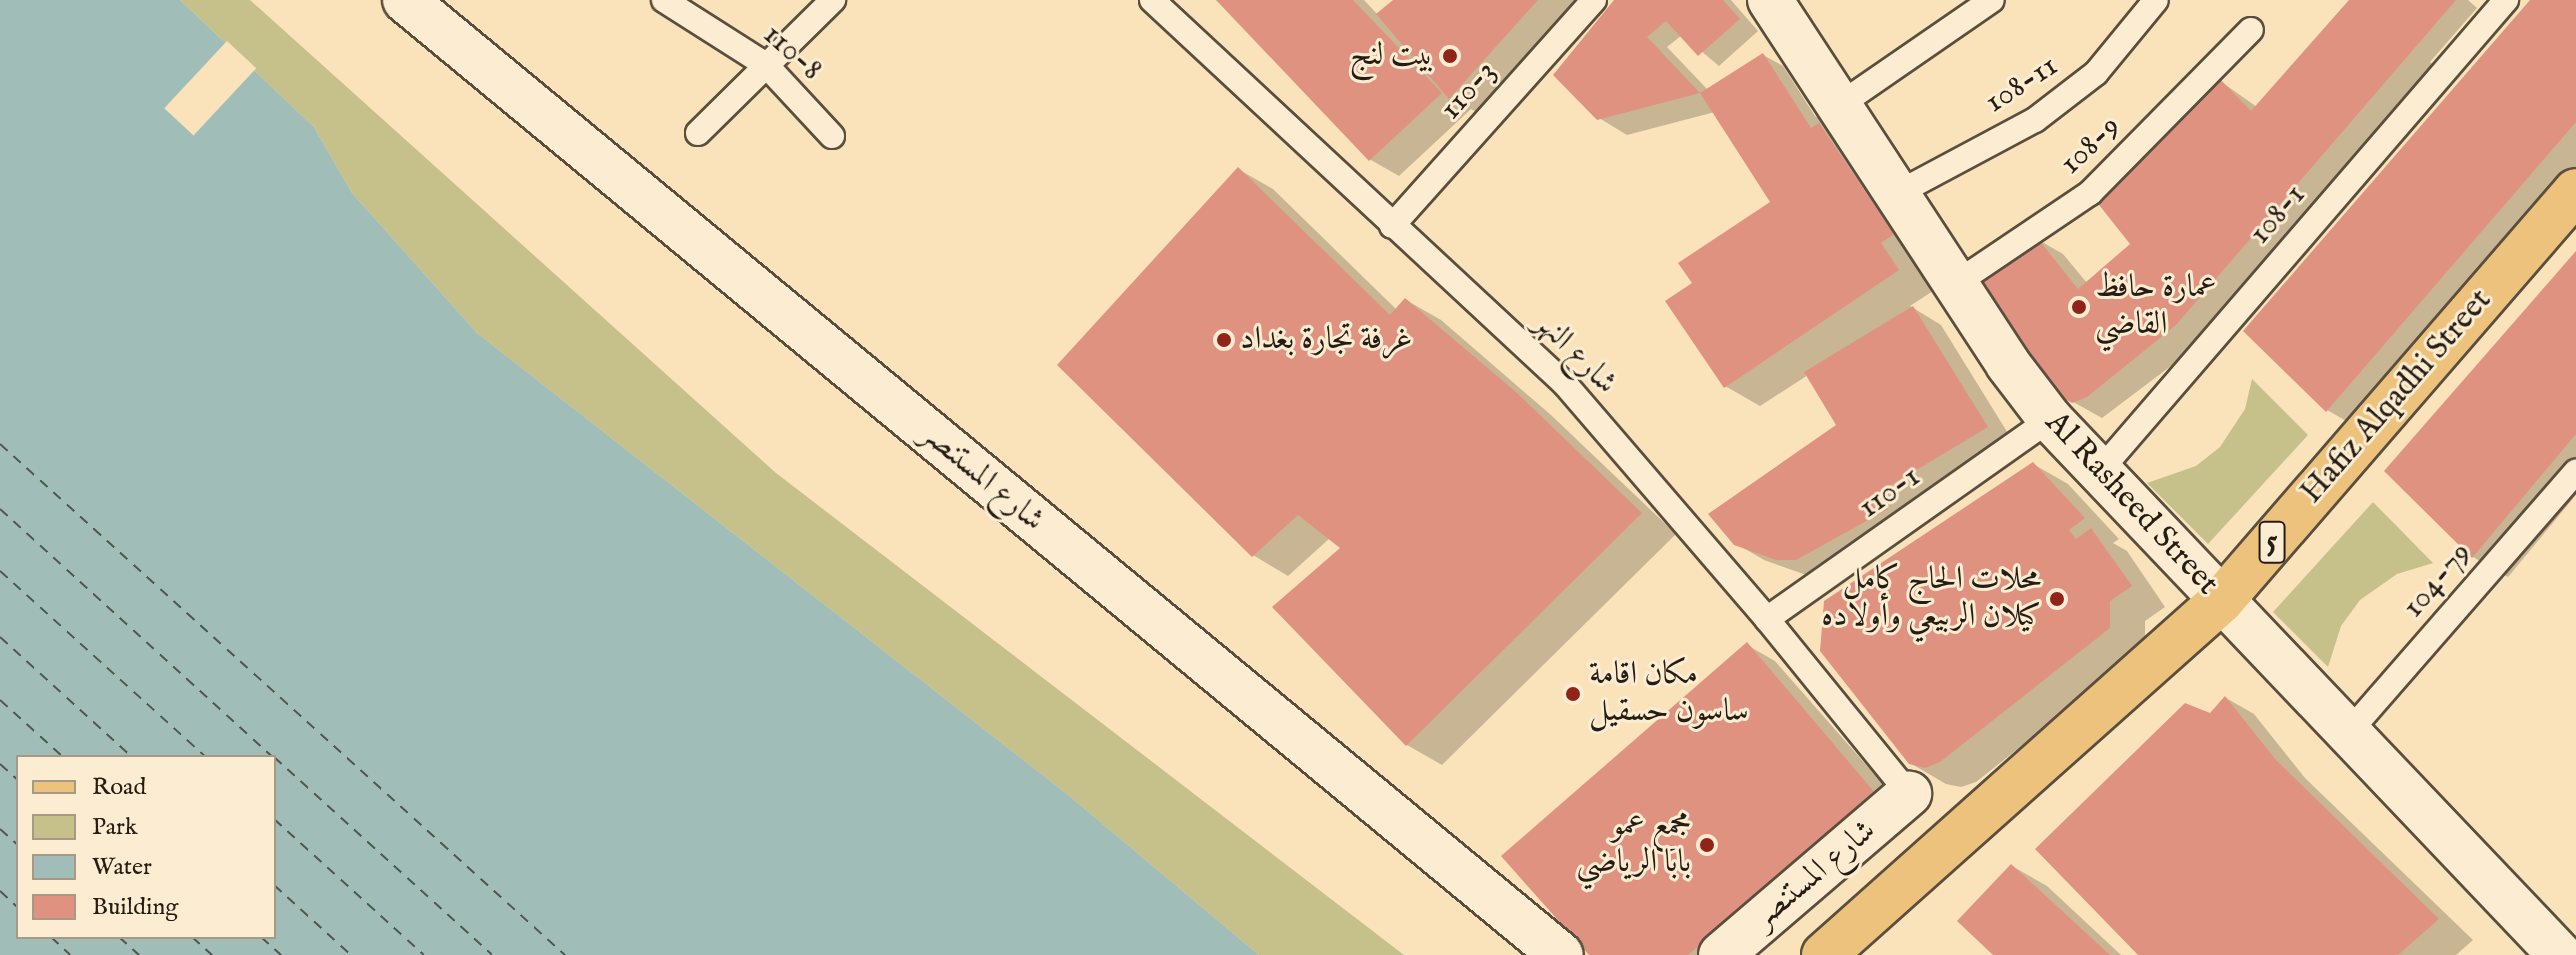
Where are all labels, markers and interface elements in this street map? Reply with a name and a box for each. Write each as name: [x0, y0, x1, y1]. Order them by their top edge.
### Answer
street label: 110-8: [754, 16, 830, 90]
place label: بيت لنج: [1350, 37, 1434, 75]
marker: بيت لنج: [1441, 47, 1459, 65]
street label: 108-11: [1979, 47, 2065, 123]
street label: 110-3: [1433, 54, 1505, 128]
street label: 108-9: [2053, 108, 2129, 184]
street label: 108-1: [2242, 177, 2314, 253]
place label: عمارة حافظ القاضي: [2095, 270, 2217, 345]
street label: Hafiz Alqadhi Street: [2294, 282, 2500, 512]
marker: عمارة حافظ القاضي: [2070, 298, 2088, 316]
street label: شارع النهر: [1526, 305, 1624, 403]
place label: غرفة تجارة بغداد: [1240, 321, 1413, 359]
marker: غرفة تجارة بغداد: [1215, 331, 1233, 349]
street label: Al Rasheed Street: [2036, 404, 2226, 604]
street label: شارع المستنصر: [913, 416, 1051, 540]
street label: 110-1: [1852, 458, 1928, 528]
road number: 5: [2258, 516, 2286, 568]
street label: 104-79: [2395, 536, 2481, 626]
place label: محلات الحاج كامل كيلان الربيعي وأولاده: [1821, 562, 2041, 637]
marker: محلات الحاج كامل كيلان الربيعي وأولاده: [2048, 590, 2066, 608]
place label: مكان اقامة ساسون حسقيل: [1589, 657, 1749, 732]
marker: مكان اقامة ساسون حسقيل: [1564, 685, 1582, 703]
legend: [16, 755, 276, 939]
text: Road: [92, 772, 146, 803]
place label: مجمع عمو بابا الرياضي: [1576, 808, 1691, 883]
text: Park: [92, 812, 138, 843]
street label: شارع المستنصر: [1746, 813, 1884, 937]
marker: مجمع عمو بابا الرياضي: [1698, 836, 1716, 854]
text: Water: [92, 852, 152, 883]
text: Building: [92, 892, 178, 923]

